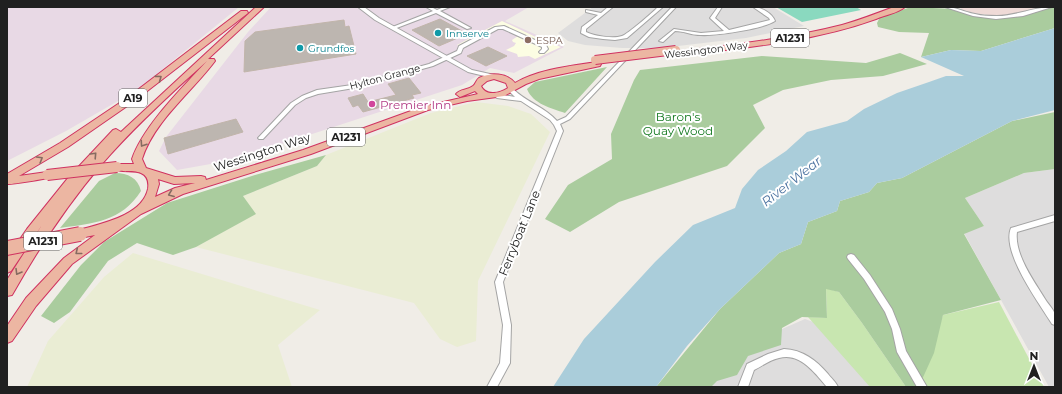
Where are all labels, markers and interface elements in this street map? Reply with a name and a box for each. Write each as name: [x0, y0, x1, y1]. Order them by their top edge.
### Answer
place label: Innserve: [446, 27, 489, 40]
marker: Innserve: [433, 28, 443, 38]
road number: A1231: [771, 29, 809, 47]
place label: ESPA: [536, 34, 564, 47]
marker: ESPA: [523, 35, 533, 45]
street label: Wessington Way: [664, 38, 749, 62]
place label: Grundfos: [308, 42, 355, 55]
marker: Grundfos: [295, 43, 305, 53]
street label: Hylton Grange: [348, 61, 422, 93]
one-way arrow: [155, 76, 162, 83]
road number: A19: [119, 89, 147, 107]
place label: Premier Inn: [380, 97, 451, 112]
marker: Premier Inn: [367, 99, 377, 109]
park label: Baron's Quay Wood: [643, 109, 713, 138]
road number: A1231: [327, 128, 365, 146]
street label: Wessington Way: [212, 129, 313, 175]
one-way arrow: [141, 140, 148, 147]
one-way arrow: [89, 152, 97, 160]
water label: River Wear: [758, 152, 825, 209]
one-way arrow: [36, 157, 43, 164]
street label: Ferryboat Lane: [495, 188, 543, 278]
one-way arrow: [167, 190, 174, 198]
road number: A1231: [24, 232, 62, 250]
one-way arrow: [76, 248, 83, 255]
one-way arrow: [16, 268, 23, 275]
north arrow: [1014, 346, 1054, 386]
text: N: [1030, 349, 1038, 363]

